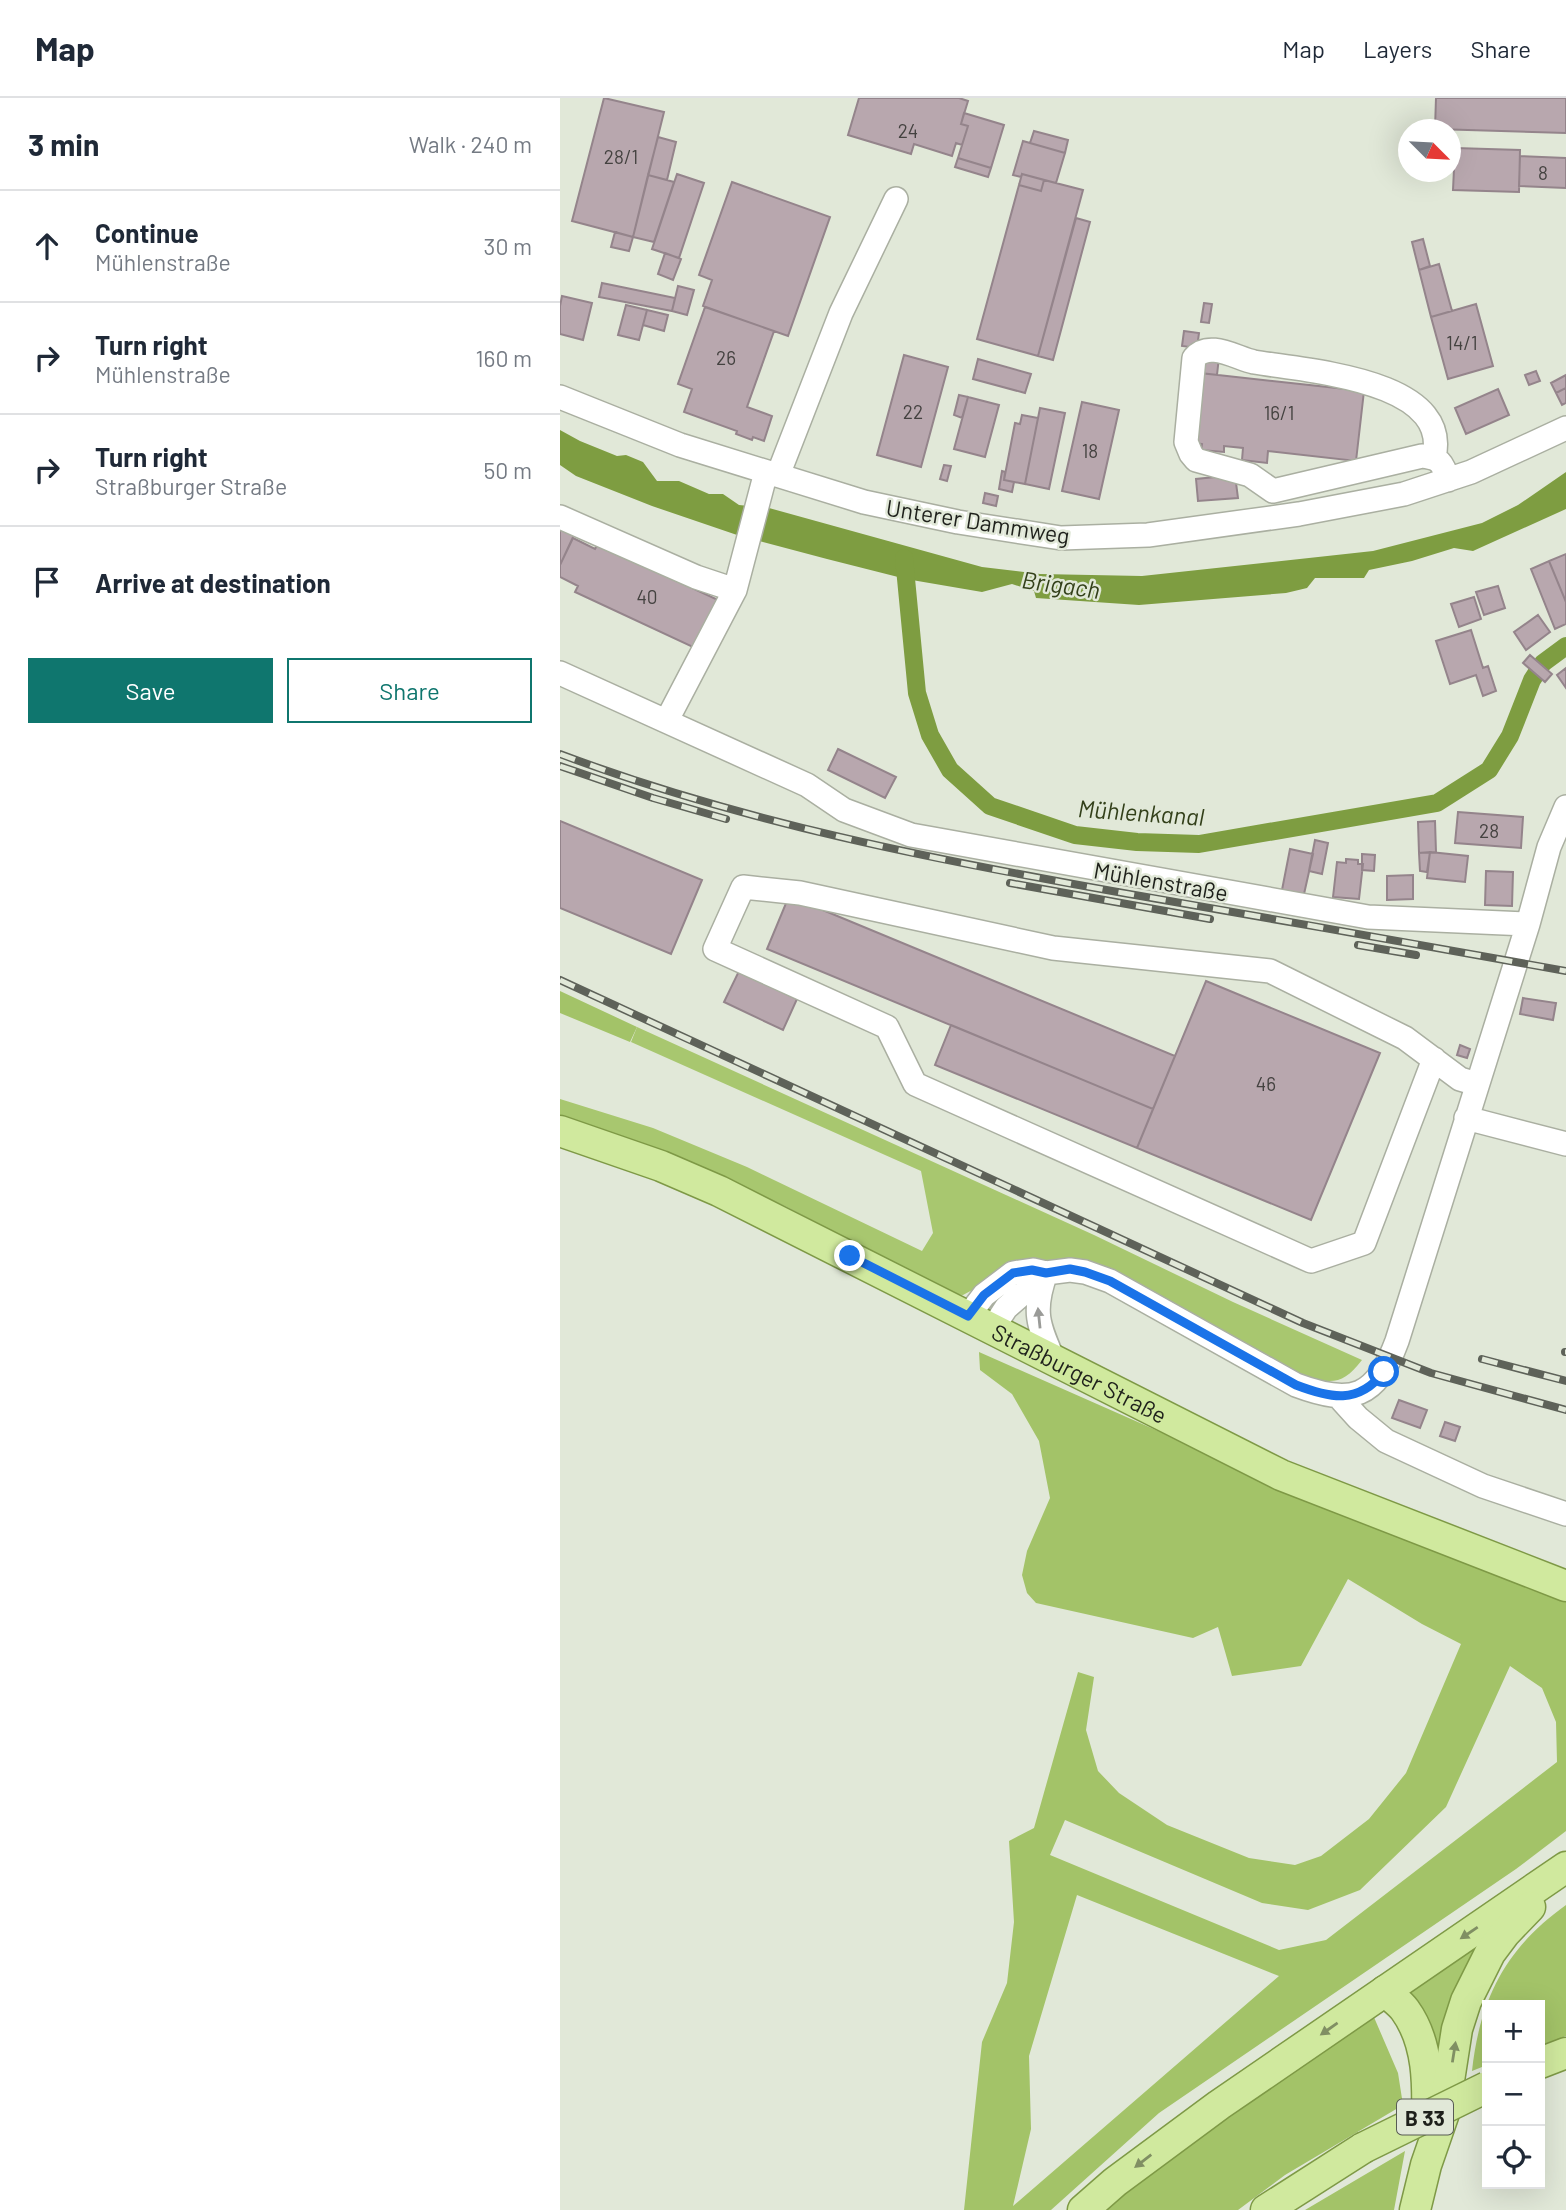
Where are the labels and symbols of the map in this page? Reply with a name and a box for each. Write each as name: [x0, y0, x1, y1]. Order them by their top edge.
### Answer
house number: 24: [898, 119, 918, 142]
north arrow: [1398, 119, 1461, 182]
house number: 28/1: [604, 145, 638, 168]
house number: 8: [1538, 161, 1548, 184]
house number: 14/1: [1446, 331, 1478, 354]
house number: 26: [716, 346, 736, 369]
house number: 22: [903, 400, 923, 423]
house number: 16/1: [1264, 401, 1294, 424]
house number: 18: [1082, 439, 1098, 462]
street label: Unterer Dammweg: [884, 493, 1072, 549]
water label: Brigach: [1020, 564, 1102, 604]
house number: 40: [636, 585, 658, 608]
water label: Mühlenkanal: [1077, 793, 1206, 831]
house number: 28: [1479, 819, 1499, 842]
street label: Mühlenstraße: [1092, 855, 1230, 907]
house number: 46: [1256, 1072, 1276, 1095]
route end: [834, 1240, 865, 1271]
one-way arrow: [1033, 1306, 1044, 1328]
street label: Straßburger Straße: [987, 1317, 1172, 1429]
route start: [1368, 1356, 1399, 1387]
one-way arrow: [1460, 1926, 1478, 1940]
one-way arrow: [1320, 2022, 1338, 2036]
one-way arrow: [1449, 2041, 1460, 2063]
road number: B 33: [1397, 2100, 1453, 2134]
one-way arrow: [1134, 2153, 1152, 2167]

